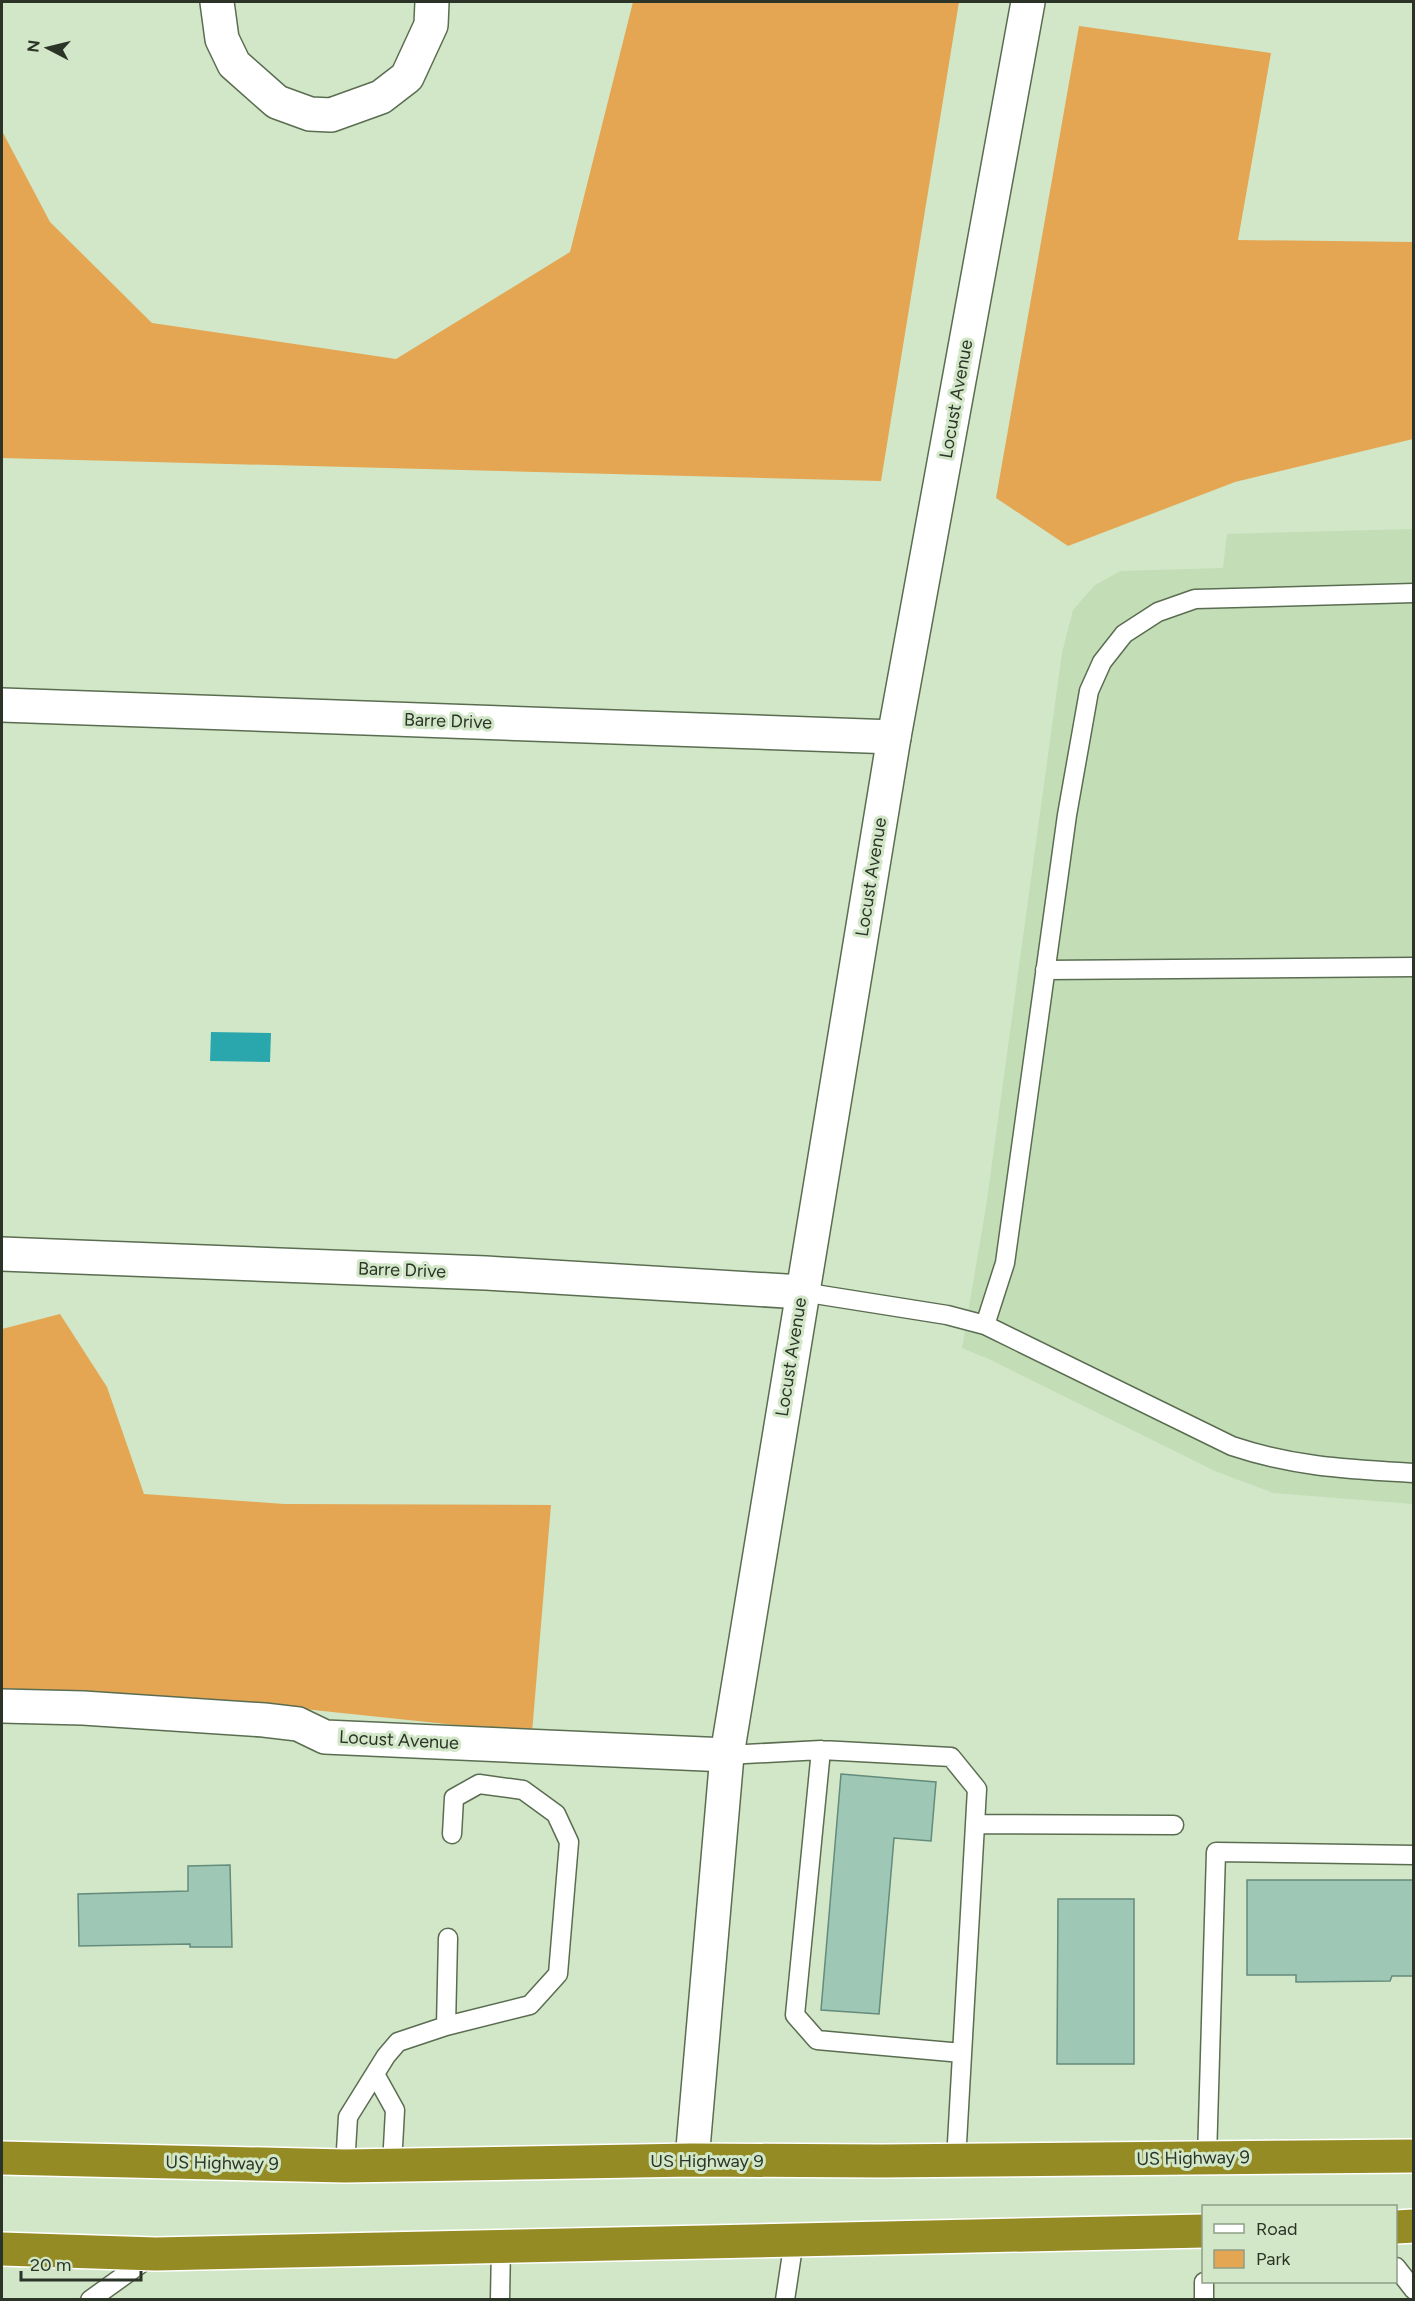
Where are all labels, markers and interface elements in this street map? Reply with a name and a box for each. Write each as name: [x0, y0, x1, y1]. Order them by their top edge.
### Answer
north arrow: [18, 18, 78, 78]
text: N: [23, 39, 44, 54]
street label: Locust Avenue: [935, 338, 977, 460]
street label: Barre Drive: [404, 708, 493, 734]
street label: Locust Avenue: [851, 816, 891, 938]
street label: Barre Drive: [358, 1257, 447, 1283]
street label: Locust Avenue: [771, 1296, 811, 1418]
street label: Locust Avenue: [338, 1726, 460, 1754]
street label: US Highway 9: [1136, 2146, 1250, 2170]
street label: US Highway 9: [650, 2150, 764, 2172]
street label: US Highway 9: [165, 2151, 279, 2175]
legend: [1202, 2205, 1397, 2283]
text: Road: [1256, 2218, 1297, 2240]
scale bar: [21, 2244, 141, 2282]
text: Park: [1256, 2248, 1291, 2270]
text: 20 m: [30, 2254, 71, 2276]

